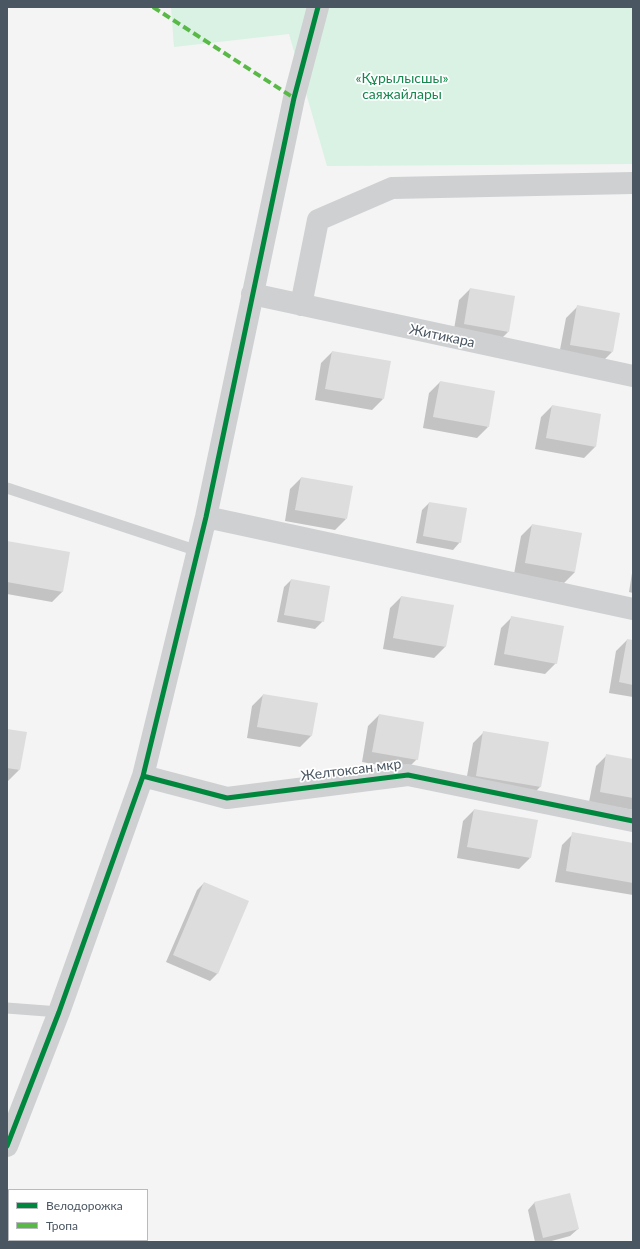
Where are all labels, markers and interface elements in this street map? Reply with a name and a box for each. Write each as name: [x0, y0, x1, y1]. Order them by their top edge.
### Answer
park label: «Құрылысшы» саяжайлары: [355, 70, 449, 102]
street label: Житикара: [408, 321, 476, 351]
street label: Желтоксан мкр: [300, 755, 402, 785]
legend: [8, 1189, 148, 1241]
text: Велодорожка: [46, 1198, 123, 1213]
text: Тропа: [46, 1218, 78, 1233]

